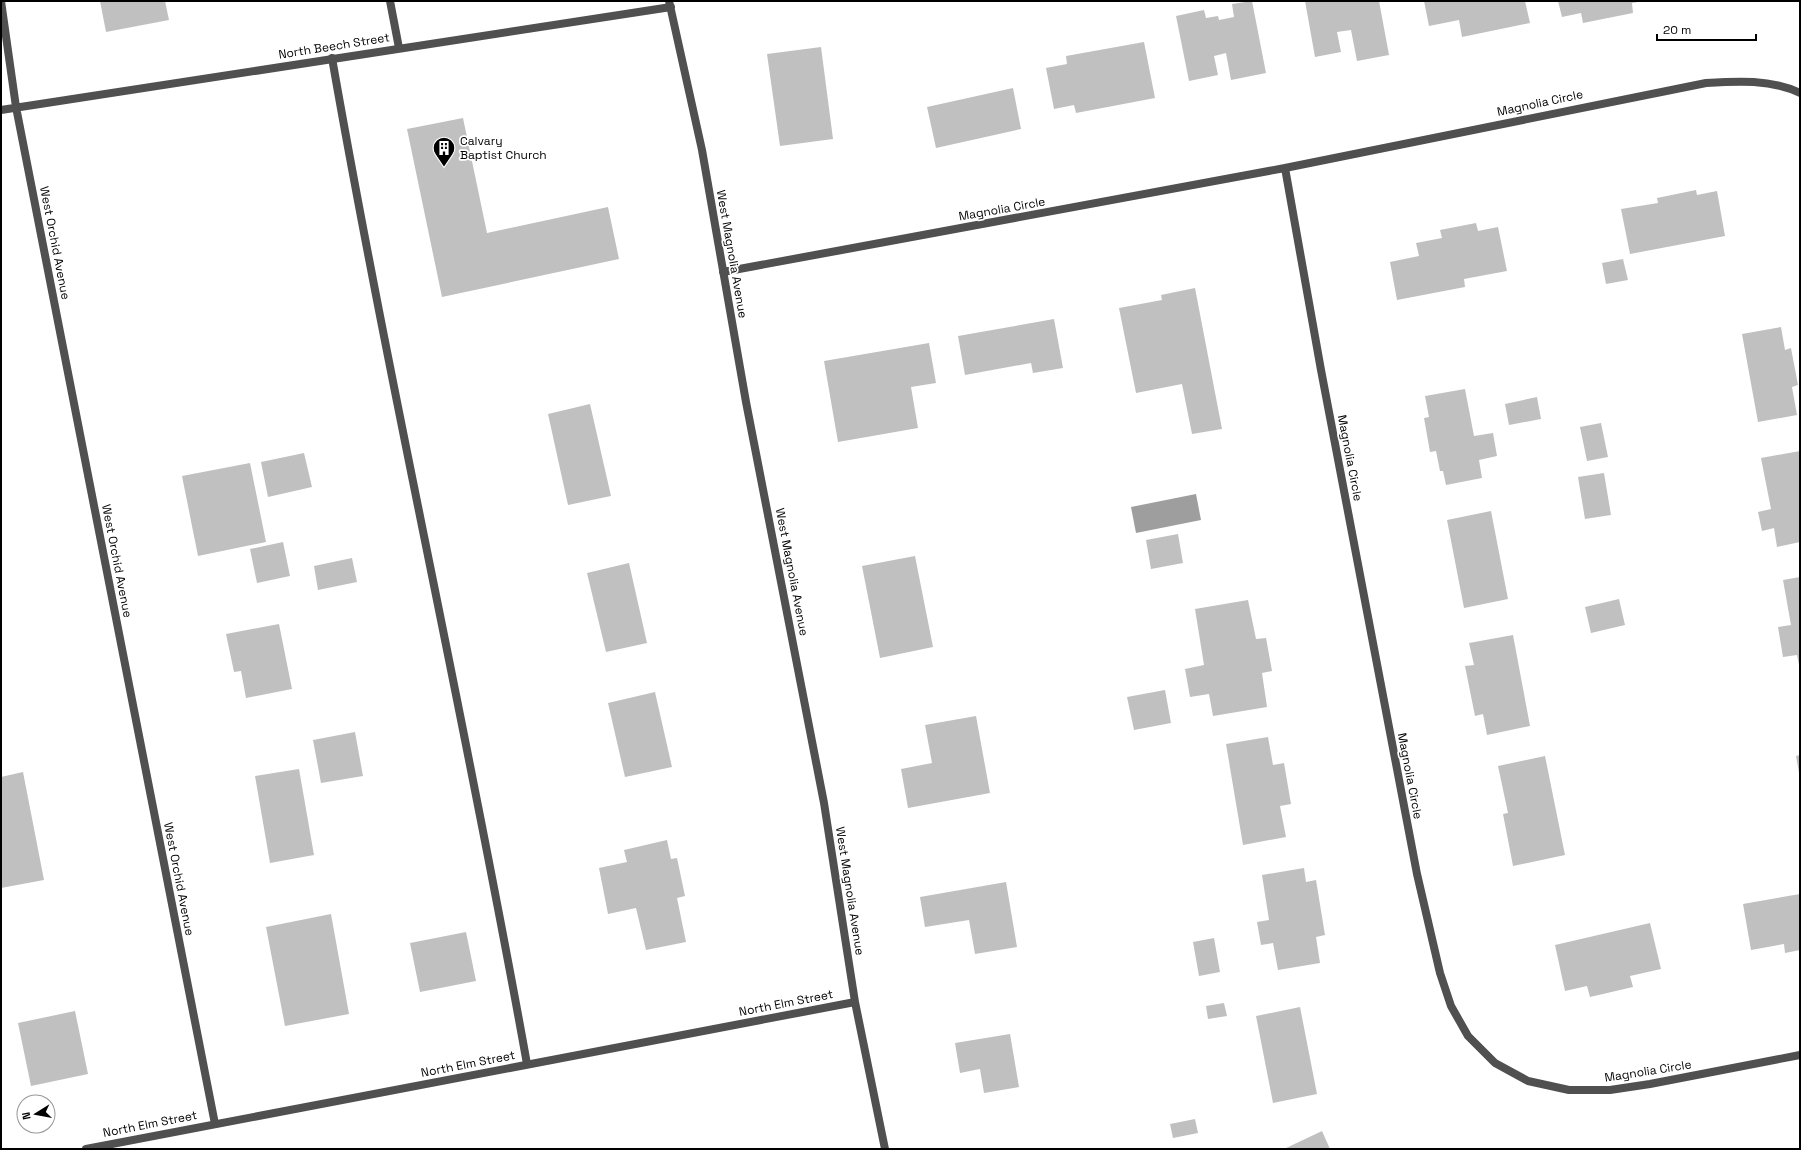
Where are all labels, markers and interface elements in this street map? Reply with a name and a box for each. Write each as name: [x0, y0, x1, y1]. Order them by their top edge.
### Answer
scale bar: [1657, 16, 1756, 42]
text: 20 m: [1663, 22, 1691, 38]
street label: North Beech Street: [277, 29, 391, 63]
street label: Magnolia Circle: [1495, 86, 1585, 120]
place label: Calvary Baptist Church: [460, 133, 547, 163]
building icon: Calvary Baptist Church: [431, 135, 457, 168]
street label: West Orchid Avenue: [36, 185, 74, 301]
street label: West Magnolia Avenue: [713, 189, 751, 319]
street label: Magnolia Circle: [957, 194, 1047, 224]
street label: Magnolia Circle: [1334, 413, 1366, 503]
street label: West Orchid Avenue: [98, 503, 136, 619]
street label: West Magnolia Avenue: [772, 507, 812, 637]
street label: Magnolia Circle: [1394, 731, 1426, 821]
street label: West Orchid Avenue: [160, 821, 198, 937]
street label: West Magnolia Avenue: [832, 826, 868, 956]
street label: North Elm Street: [738, 986, 834, 1020]
street label: North Elm Street: [420, 1047, 516, 1081]
street label: Magnolia Circle: [1603, 1056, 1693, 1086]
north arrow: [16, 1094, 56, 1134]
street label: North Elm Street: [102, 1107, 198, 1141]
text: N: [19, 1111, 34, 1121]

